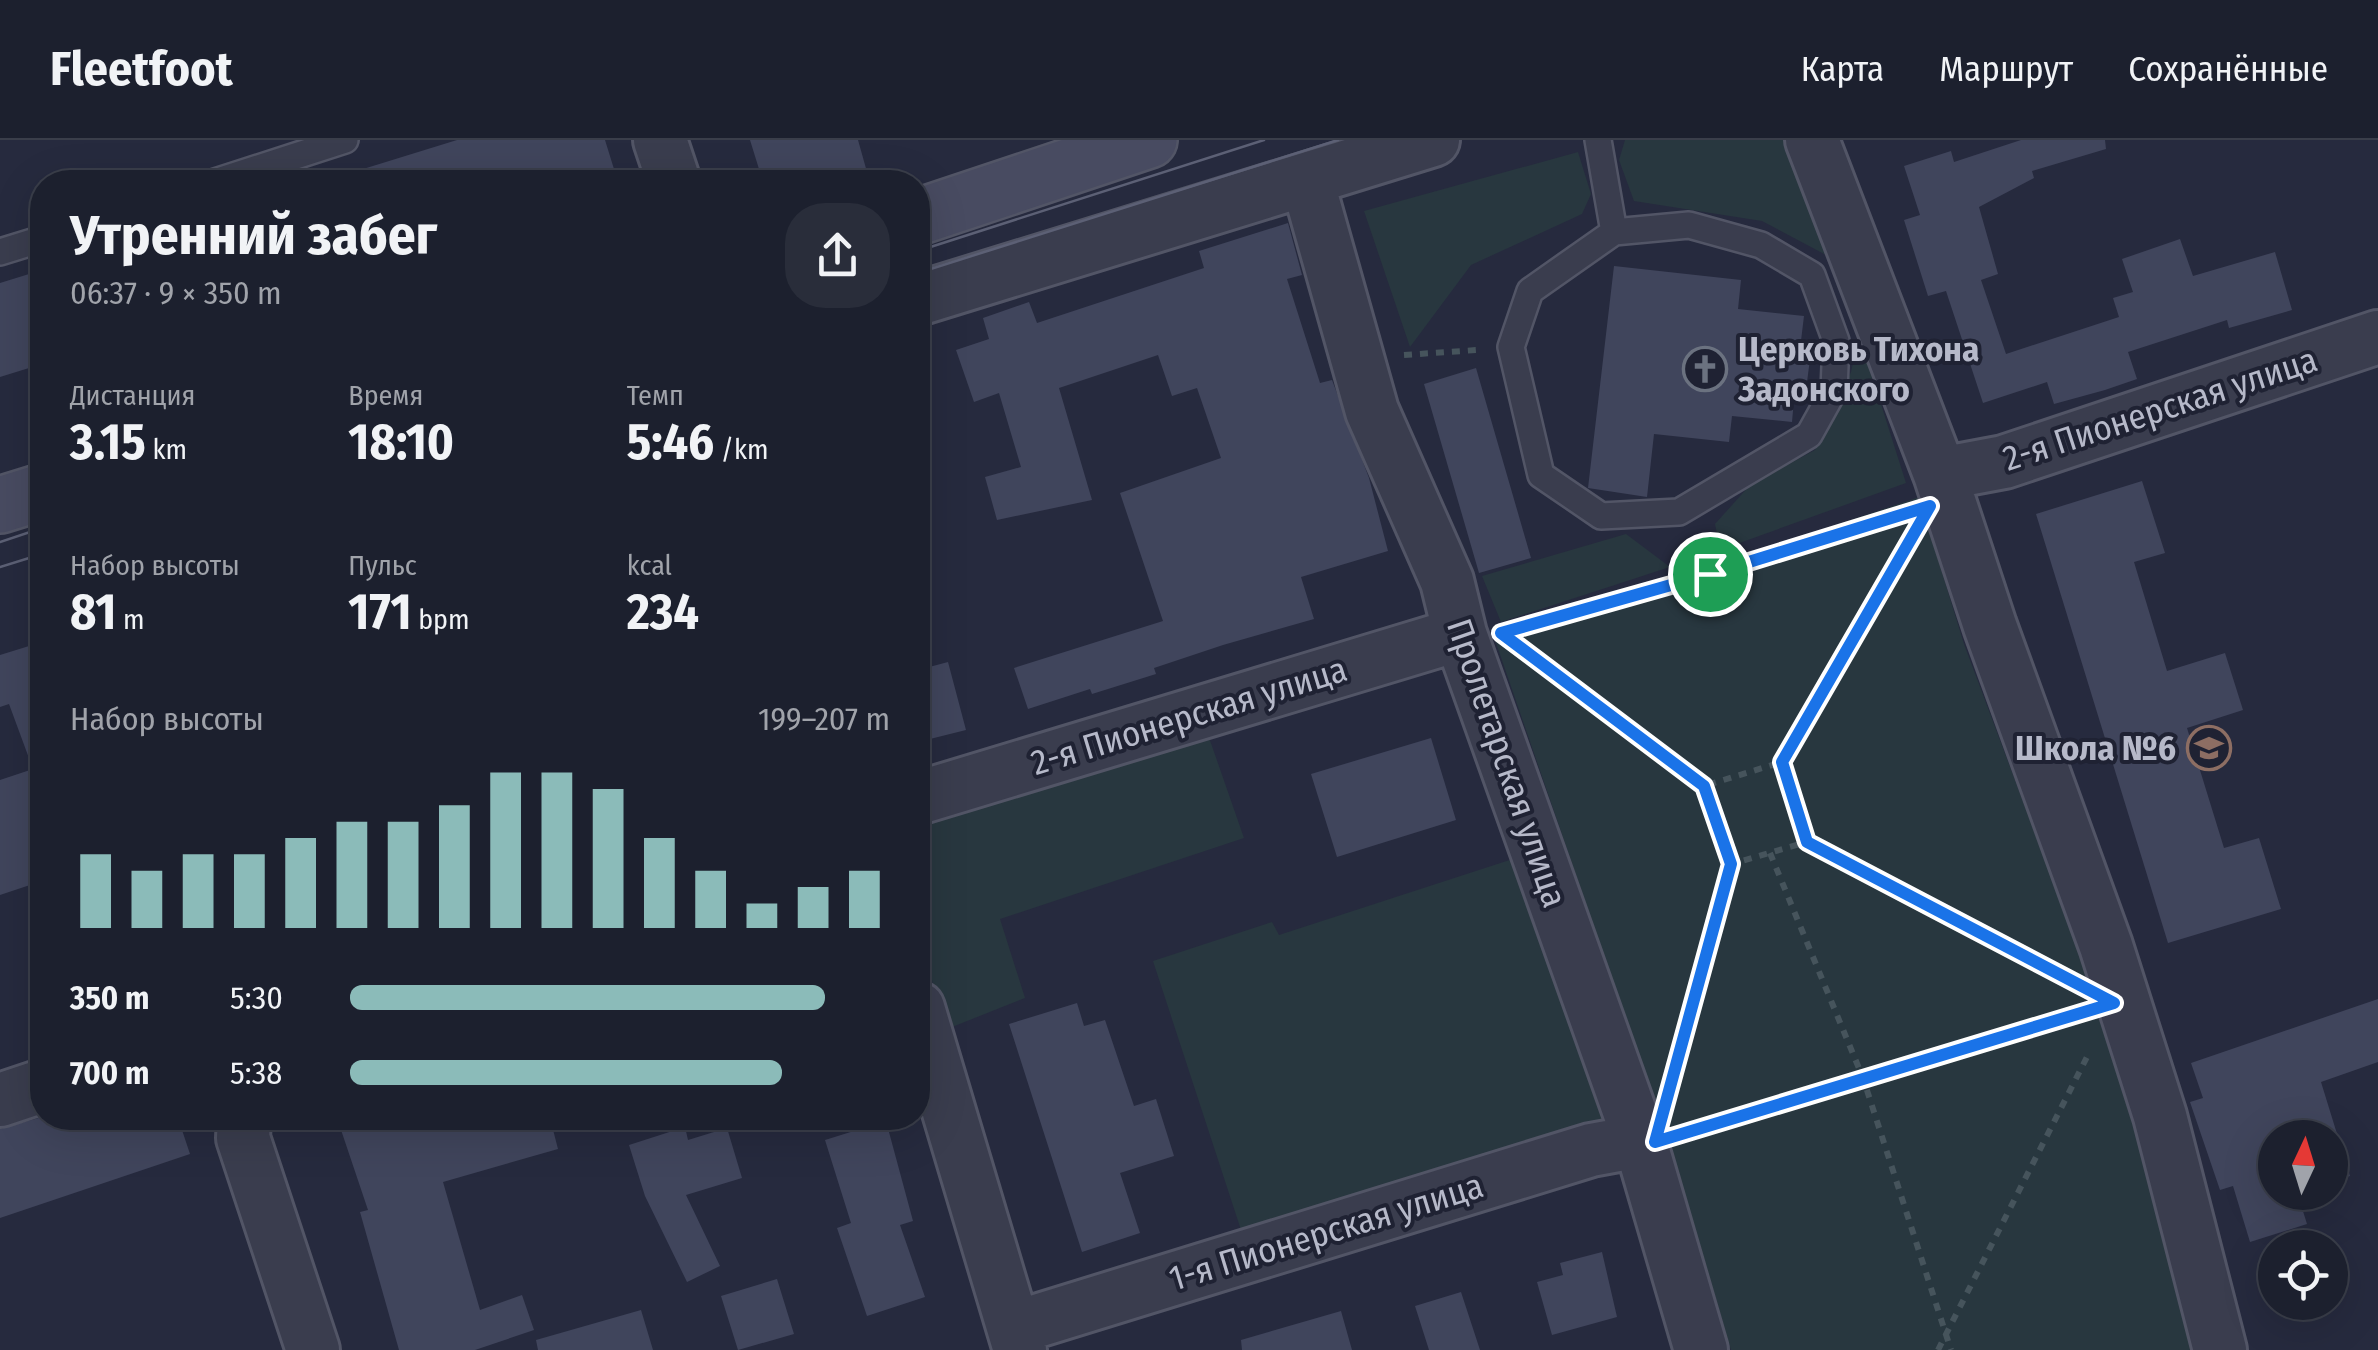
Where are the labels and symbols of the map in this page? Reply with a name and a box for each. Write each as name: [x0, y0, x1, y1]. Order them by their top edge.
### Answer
place label: Церковь Тихона Задонского: [1737, 328, 1979, 410]
street label: 2-я Пионерская улица: [1998, 338, 2322, 480]
church icon: Церковь Тихона Задонского: [1682, 346, 1728, 392]
pin: [1668, 532, 1753, 617]
street label: Пролетарская улица: [1438, 613, 1576, 913]
street label: 2-я Пионерская улица: [1026, 648, 1352, 784]
school or university icon: Школа №6: [2186, 725, 2232, 771]
place label: Школа №6: [2015, 727, 2176, 769]
north arrow: [2258, 1120, 2348, 1210]
street label: 1-я Пионерская улица: [1164, 1164, 1488, 1300]

